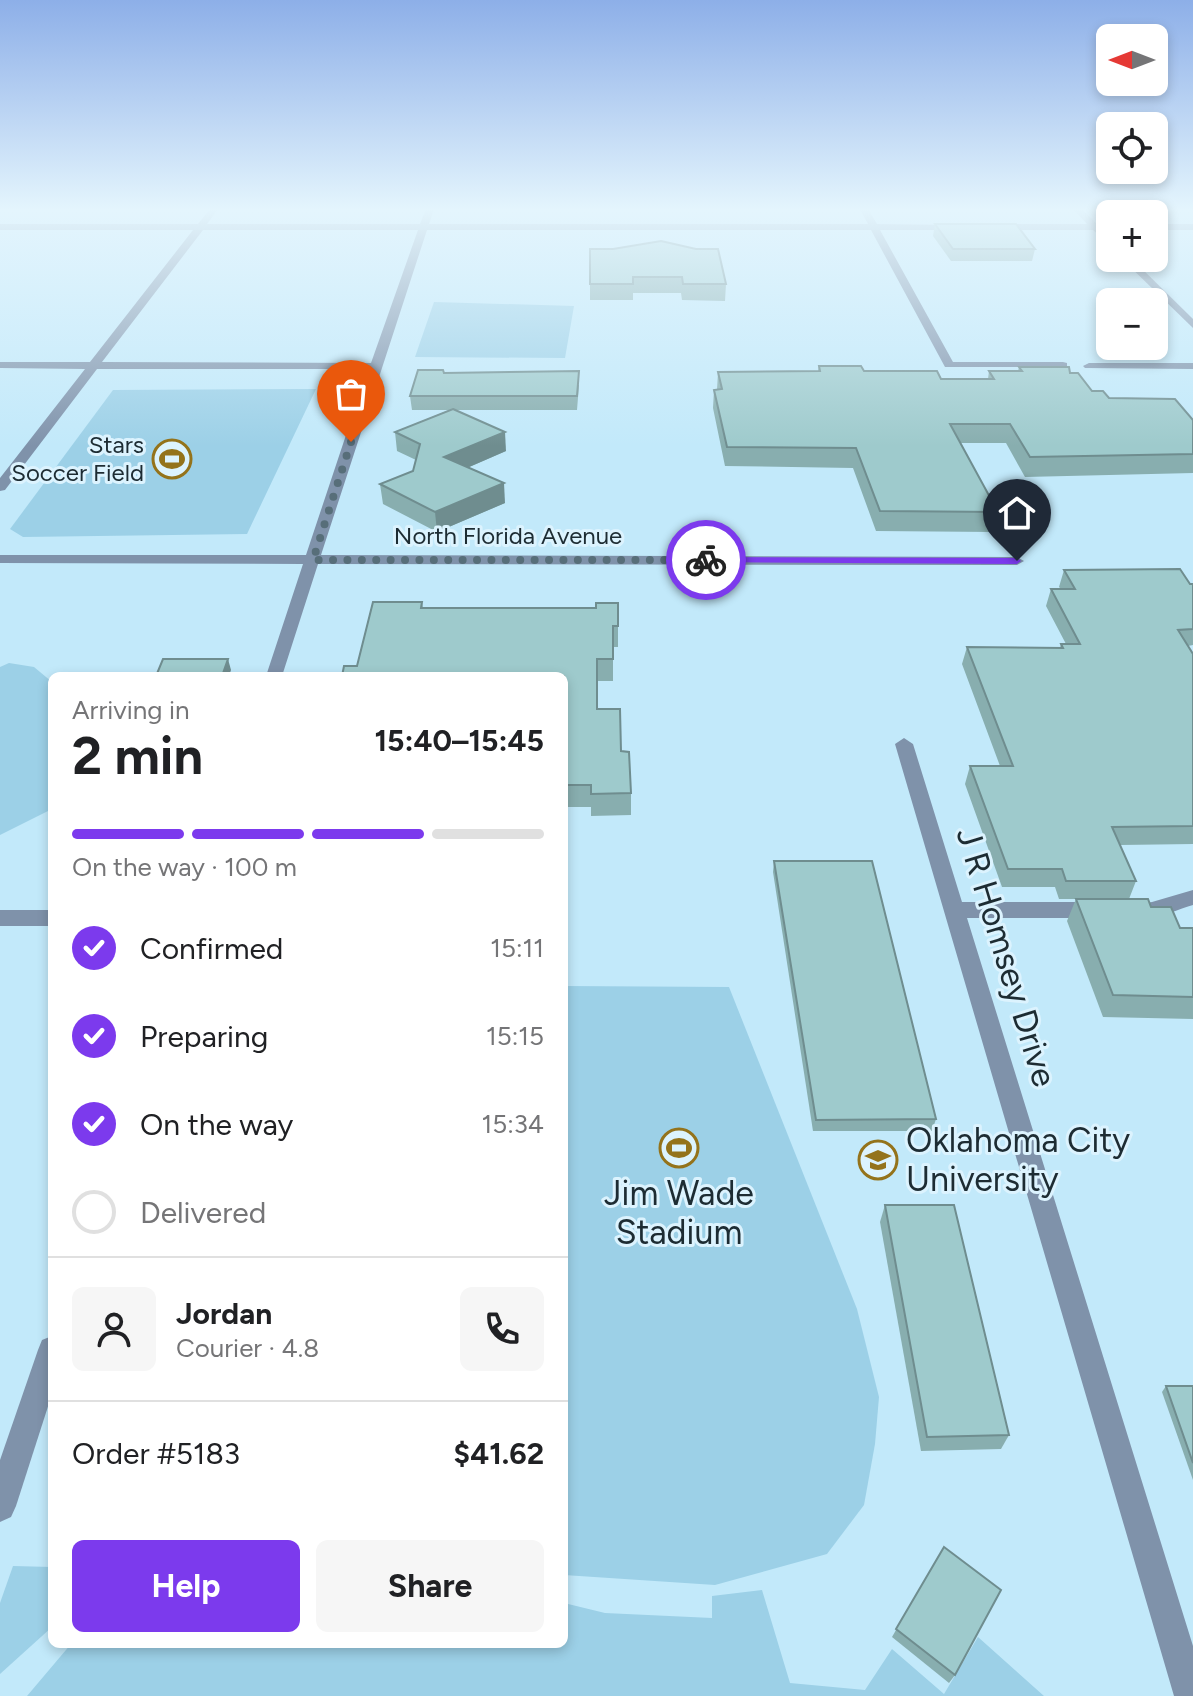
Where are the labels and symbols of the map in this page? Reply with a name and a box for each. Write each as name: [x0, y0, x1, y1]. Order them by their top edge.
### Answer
north arrow: [1096, 24, 1168, 96]
pin: [317, 360, 385, 442]
place label: Stars Soccer Field: [11, 430, 144, 487]
sports icon: Stars Soccer Field: [151, 438, 193, 480]
pin: [983, 479, 1051, 561]
courier: [666, 520, 746, 600]
street label: North Florida Avenue: [394, 521, 622, 550]
street label: J R Homsey Drive: [948, 823, 1065, 1092]
place label: Oklahoma City University: [906, 1120, 1130, 1200]
sports icon: Jim Wade Stadium: [658, 1127, 700, 1169]
school or university icon: Oklahoma City University: [857, 1139, 899, 1181]
place label: Jim Wade Stadium: [604, 1173, 754, 1253]

